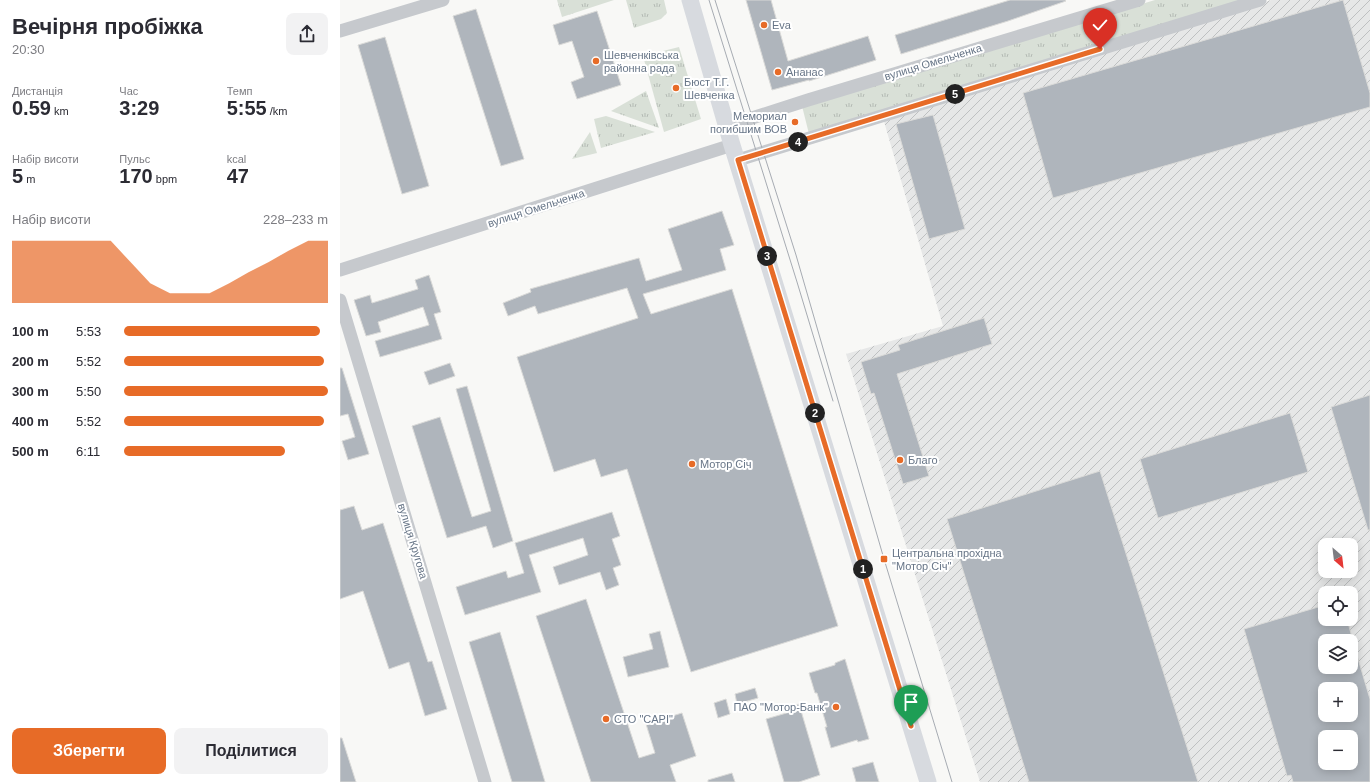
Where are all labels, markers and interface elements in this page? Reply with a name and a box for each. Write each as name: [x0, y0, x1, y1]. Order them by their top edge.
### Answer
pin: [1083, 8, 1117, 49]
button: share: [286, 13, 328, 55]
text: Вечірня пробіжка: [12, 14, 203, 39]
icon: check: [1089, 14, 1111, 36]
place label: Eva: [772, 19, 792, 31]
marker: Eva: [759, 20, 769, 30]
street label: вулиця Омельченка: [883, 41, 984, 83]
text: 20:30: [12, 42, 45, 57]
place label: Шевченківська районна рада: [604, 49, 680, 74]
marker: Шевченківська районна рада: [591, 56, 601, 66]
place label: Ананас: [786, 66, 824, 78]
marker: Ананас: [773, 67, 783, 77]
place label: Бюст Т.Г. Шевченка: [684, 76, 736, 101]
marker: Бюст Т.Г. Шевченка: [671, 83, 681, 93]
pin: 5: [945, 84, 965, 104]
text: Дистанція: [12, 85, 63, 97]
text: Час: [119, 85, 138, 97]
text: Темп: [227, 85, 252, 97]
text: 5: [952, 88, 958, 100]
text: 0.59: [12, 97, 51, 119]
text: 3:29: [119, 97, 159, 119]
text: 5:55: [227, 97, 267, 119]
text: km: [51, 105, 69, 117]
text: /km: [267, 105, 287, 117]
place label: Мемориал погибшим ВОВ: [710, 110, 787, 135]
marker: Мемориал погибшим ВОВ: [790, 117, 800, 127]
pin: 4: [788, 132, 808, 152]
text: 4: [795, 136, 801, 148]
text: Набір висоти: [12, 153, 79, 165]
text: Пульс: [119, 153, 150, 165]
text: kcal: [227, 153, 246, 165]
text: 5: [12, 165, 23, 187]
text: 170: [119, 165, 153, 187]
text: 47: [227, 165, 249, 187]
text: m: [23, 173, 35, 185]
text: bpm: [153, 173, 177, 185]
street label: вулиця Омельченка: [486, 186, 587, 229]
text: Набір висоти: [12, 212, 91, 227]
text: 228–233 m: [263, 212, 328, 227]
pin: 3: [757, 246, 777, 266]
text: 3: [764, 250, 770, 262]
text: 100 m: [12, 324, 49, 339]
text: 5:53: [76, 324, 101, 339]
text: 200 m: [12, 354, 49, 369]
text: 5:52: [76, 354, 101, 369]
text: 300 m: [12, 384, 49, 399]
text: 5:50: [76, 384, 101, 399]
pin: 2: [805, 403, 825, 423]
text: 2: [812, 407, 818, 419]
text: 400 m: [12, 414, 49, 429]
text: 5:52: [76, 414, 101, 429]
text: 500 m: [12, 444, 49, 459]
text: 6:11: [76, 444, 100, 459]
place label: Благо: [908, 454, 938, 466]
marker: Благо: [895, 455, 905, 465]
place label: Мотор Січ: [700, 458, 752, 470]
marker: Мотор Січ: [687, 459, 697, 469]
street label: вулиця Кругова: [396, 502, 430, 581]
north arrow: [1318, 538, 1358, 578]
map controls: [1318, 538, 1358, 770]
place label: Центральна прохідна "Мотор Січ": [892, 547, 1003, 572]
marker: Центральна прохідна "Мотор Січ": [879, 554, 889, 564]
pin: 1: [853, 559, 873, 579]
text: 1: [860, 563, 866, 575]
button: locate: [1318, 586, 1358, 626]
button: layers: [1318, 634, 1358, 674]
button: +: [1318, 682, 1358, 722]
pin: [894, 685, 928, 726]
icon: arrive: [900, 691, 922, 713]
place label: ПАО "Мотор-Банк": [733, 701, 828, 713]
marker: ПАО "Мотор-Банк": [831, 702, 841, 712]
place label: СТО "CAPI": [614, 713, 673, 725]
marker: СТО "CAPI": [601, 714, 611, 724]
button: Зберегти: [12, 728, 166, 774]
button: Поділитися: [174, 728, 328, 774]
button: −: [1318, 730, 1358, 770]

